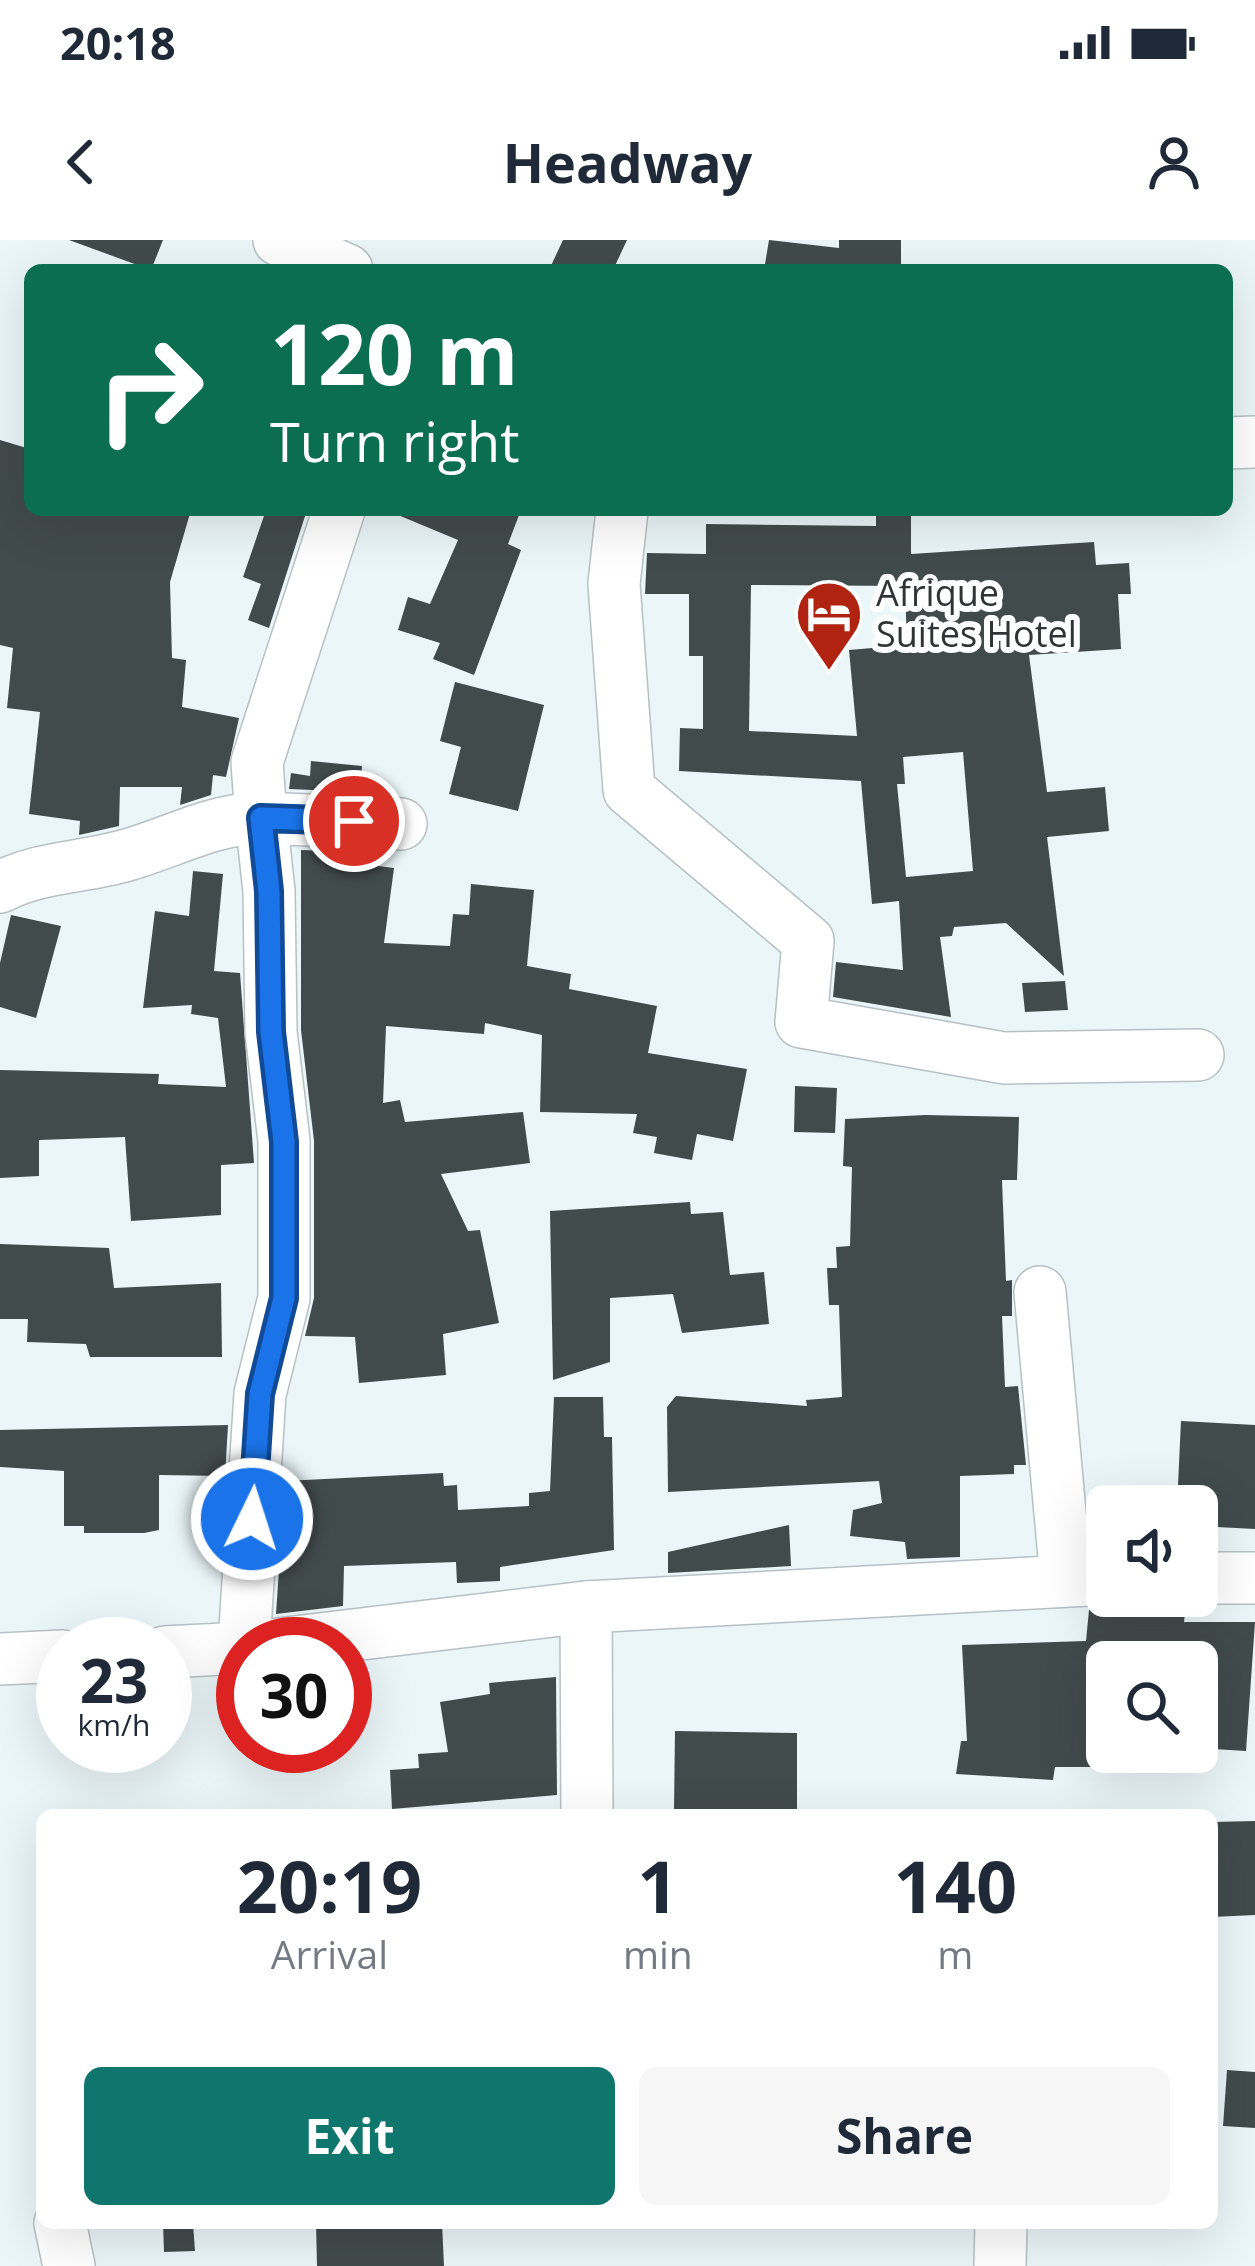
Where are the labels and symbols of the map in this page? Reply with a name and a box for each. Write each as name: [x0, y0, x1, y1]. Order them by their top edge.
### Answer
place label: Afrique Suites Hotel: [876, 568, 1077, 658]
hotel icon: Afrique Suites Hotel: [794, 579, 864, 673]
pin: [303, 770, 405, 872]
position arrow: [189, 1456, 315, 1582]
speed limit sign: 30: [216, 1617, 372, 1773]

